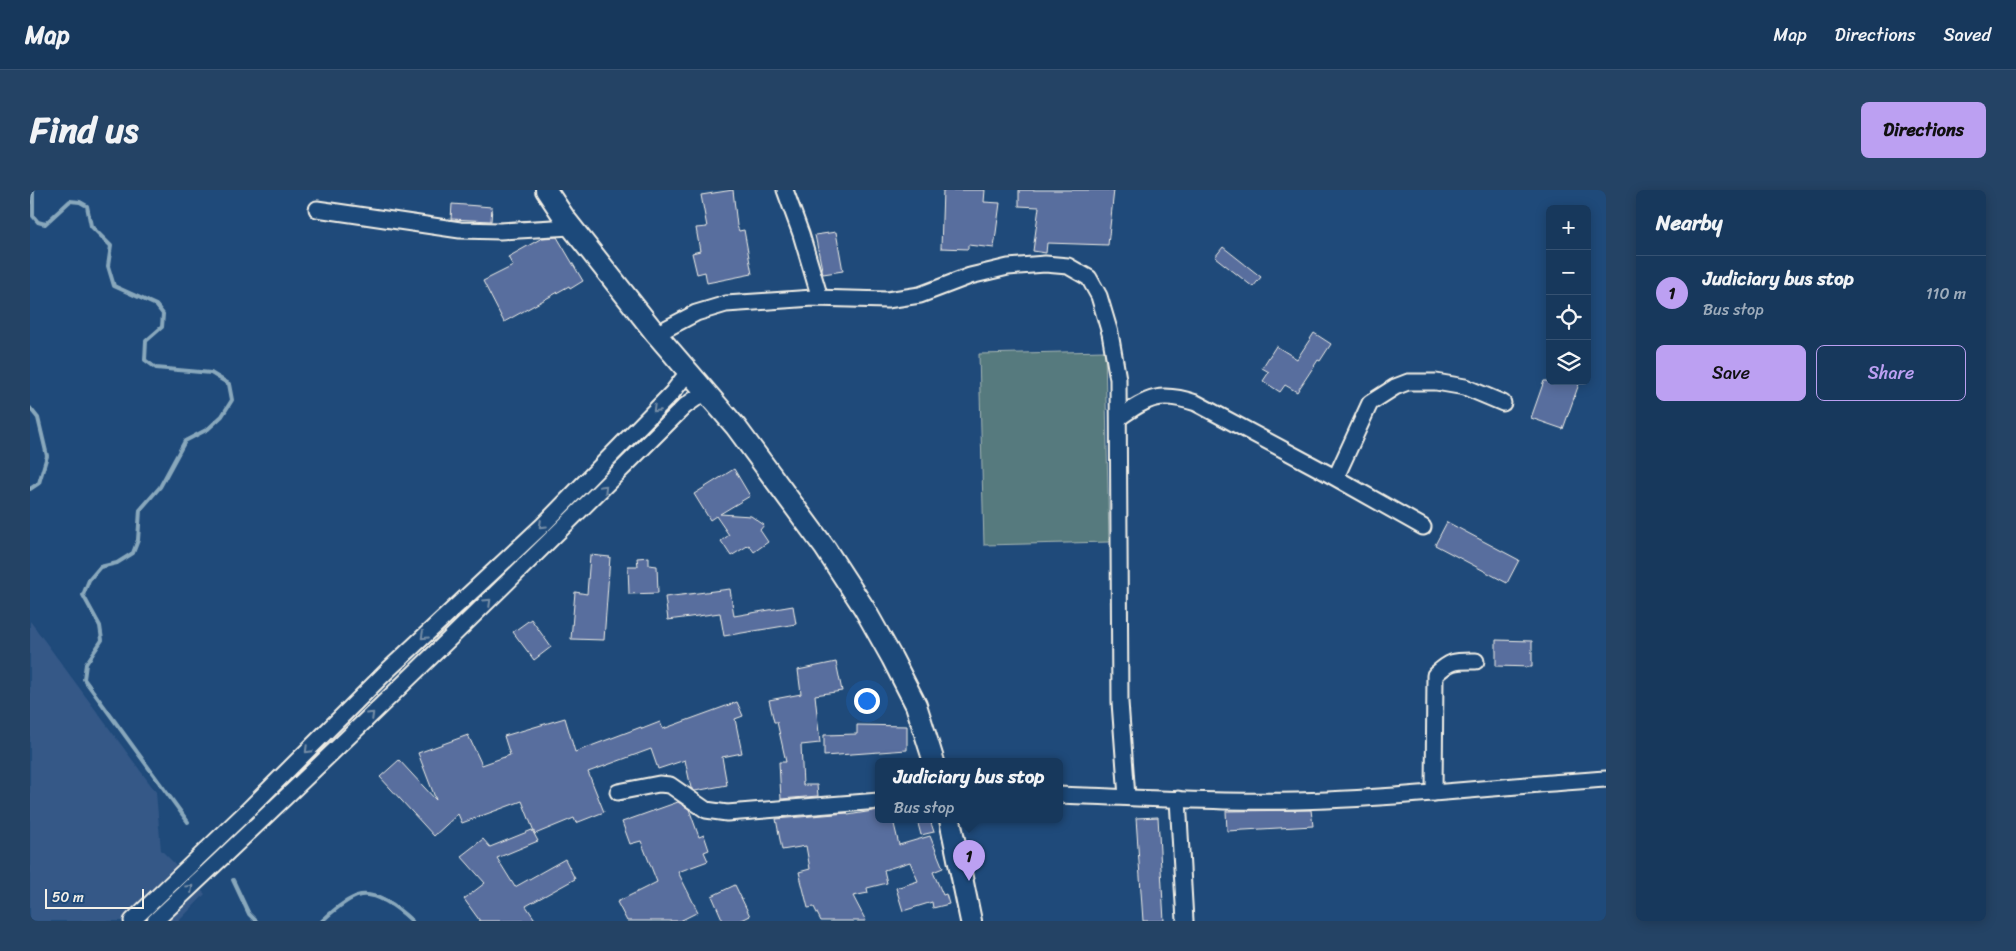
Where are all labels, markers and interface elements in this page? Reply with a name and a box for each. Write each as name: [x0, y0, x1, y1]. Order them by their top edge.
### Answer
text: Map: [25, 14, 69, 56]
text: Map: [1774, 19, 1807, 51]
text: Directions: [1835, 19, 1916, 51]
text: Saved: [1944, 19, 1991, 51]
text: Find us: [30, 99, 138, 161]
button: Directions: [1861, 102, 1986, 158]
text: Nearby: [1656, 204, 1722, 242]
map controls: [1546, 205, 1591, 385]
button: +: [1546, 205, 1591, 250]
button: −: [1546, 250, 1591, 295]
text: Judiciary bus stop: [1703, 262, 1854, 295]
text: 1: [1669, 279, 1675, 308]
text: 110 m: [1926, 279, 1966, 308]
button: locate: [1546, 295, 1591, 340]
text: Bus stop: [1703, 295, 1764, 324]
button: layers: [1546, 340, 1591, 385]
button: Save: [1656, 345, 1806, 401]
button: Share: [1816, 345, 1966, 401]
one-way arrow: [653, 404, 662, 413]
one-way arrow: [598, 485, 607, 494]
one-way arrow: [539, 519, 548, 528]
one-way arrow: [482, 599, 491, 608]
one-way arrow: [420, 630, 429, 639]
your location: [854, 688, 880, 714]
one-way arrow: [366, 712, 375, 721]
one-way arrow: [305, 744, 314, 753]
popup: [875, 758, 1063, 823]
text: Judiciary bus stop: [894, 760, 1044, 793]
text: Bus stop: [894, 793, 954, 822]
pin: 1: [953, 840, 985, 881]
text: 50 m: [52, 885, 84, 910]
one-way arrow: [185, 885, 194, 894]
scale bar: [45, 886, 144, 909]

